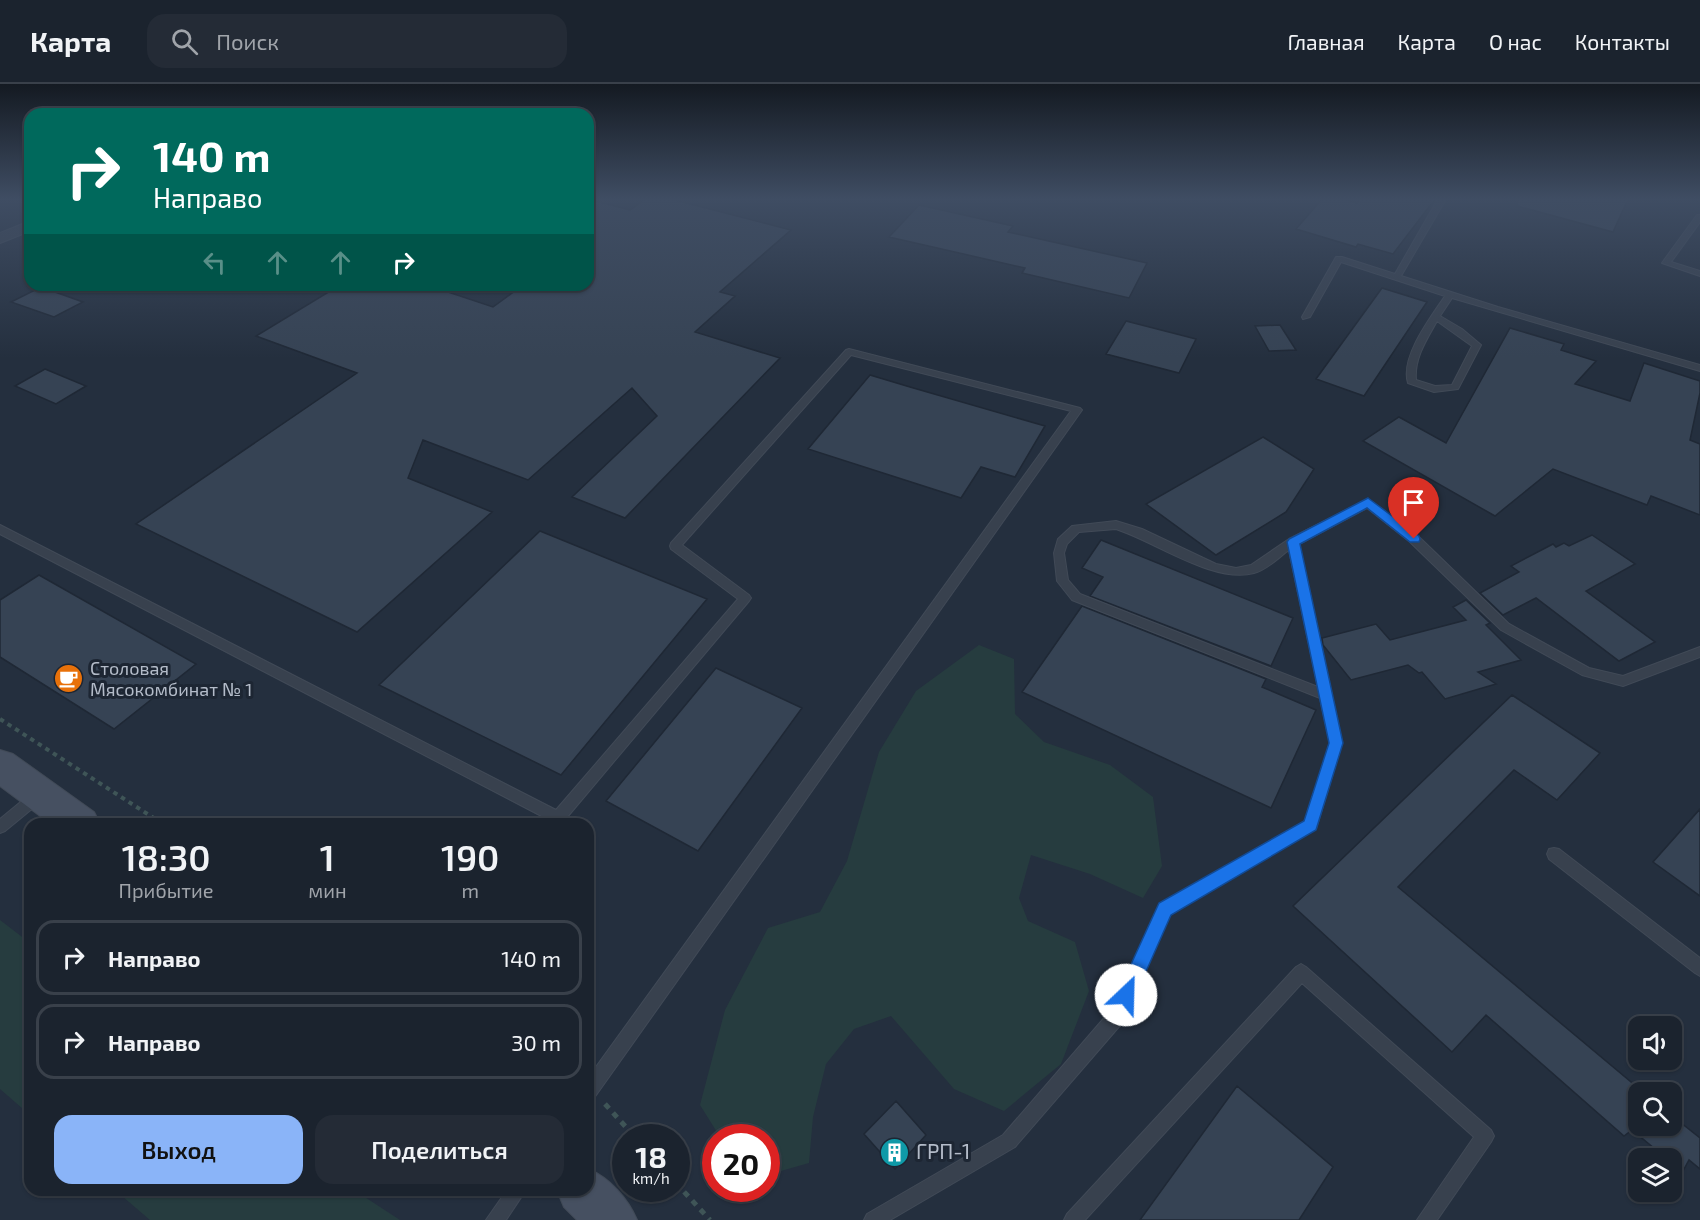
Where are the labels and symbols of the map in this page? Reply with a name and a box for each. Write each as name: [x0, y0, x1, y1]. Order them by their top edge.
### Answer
pin: [1388, 477, 1439, 539]
place label: Столовая Мясокомбинат № 1: [90, 657, 252, 700]
cafe icon: Столовая Мясокомбинат № 1: [53, 663, 85, 695]
position arrow: [1094, 963, 1158, 1027]
speed limit sign: 20: [702, 1124, 780, 1202]
building icon: ГРП-1: [879, 1136, 911, 1168]
place label: ГРП-1: [916, 1138, 970, 1163]

